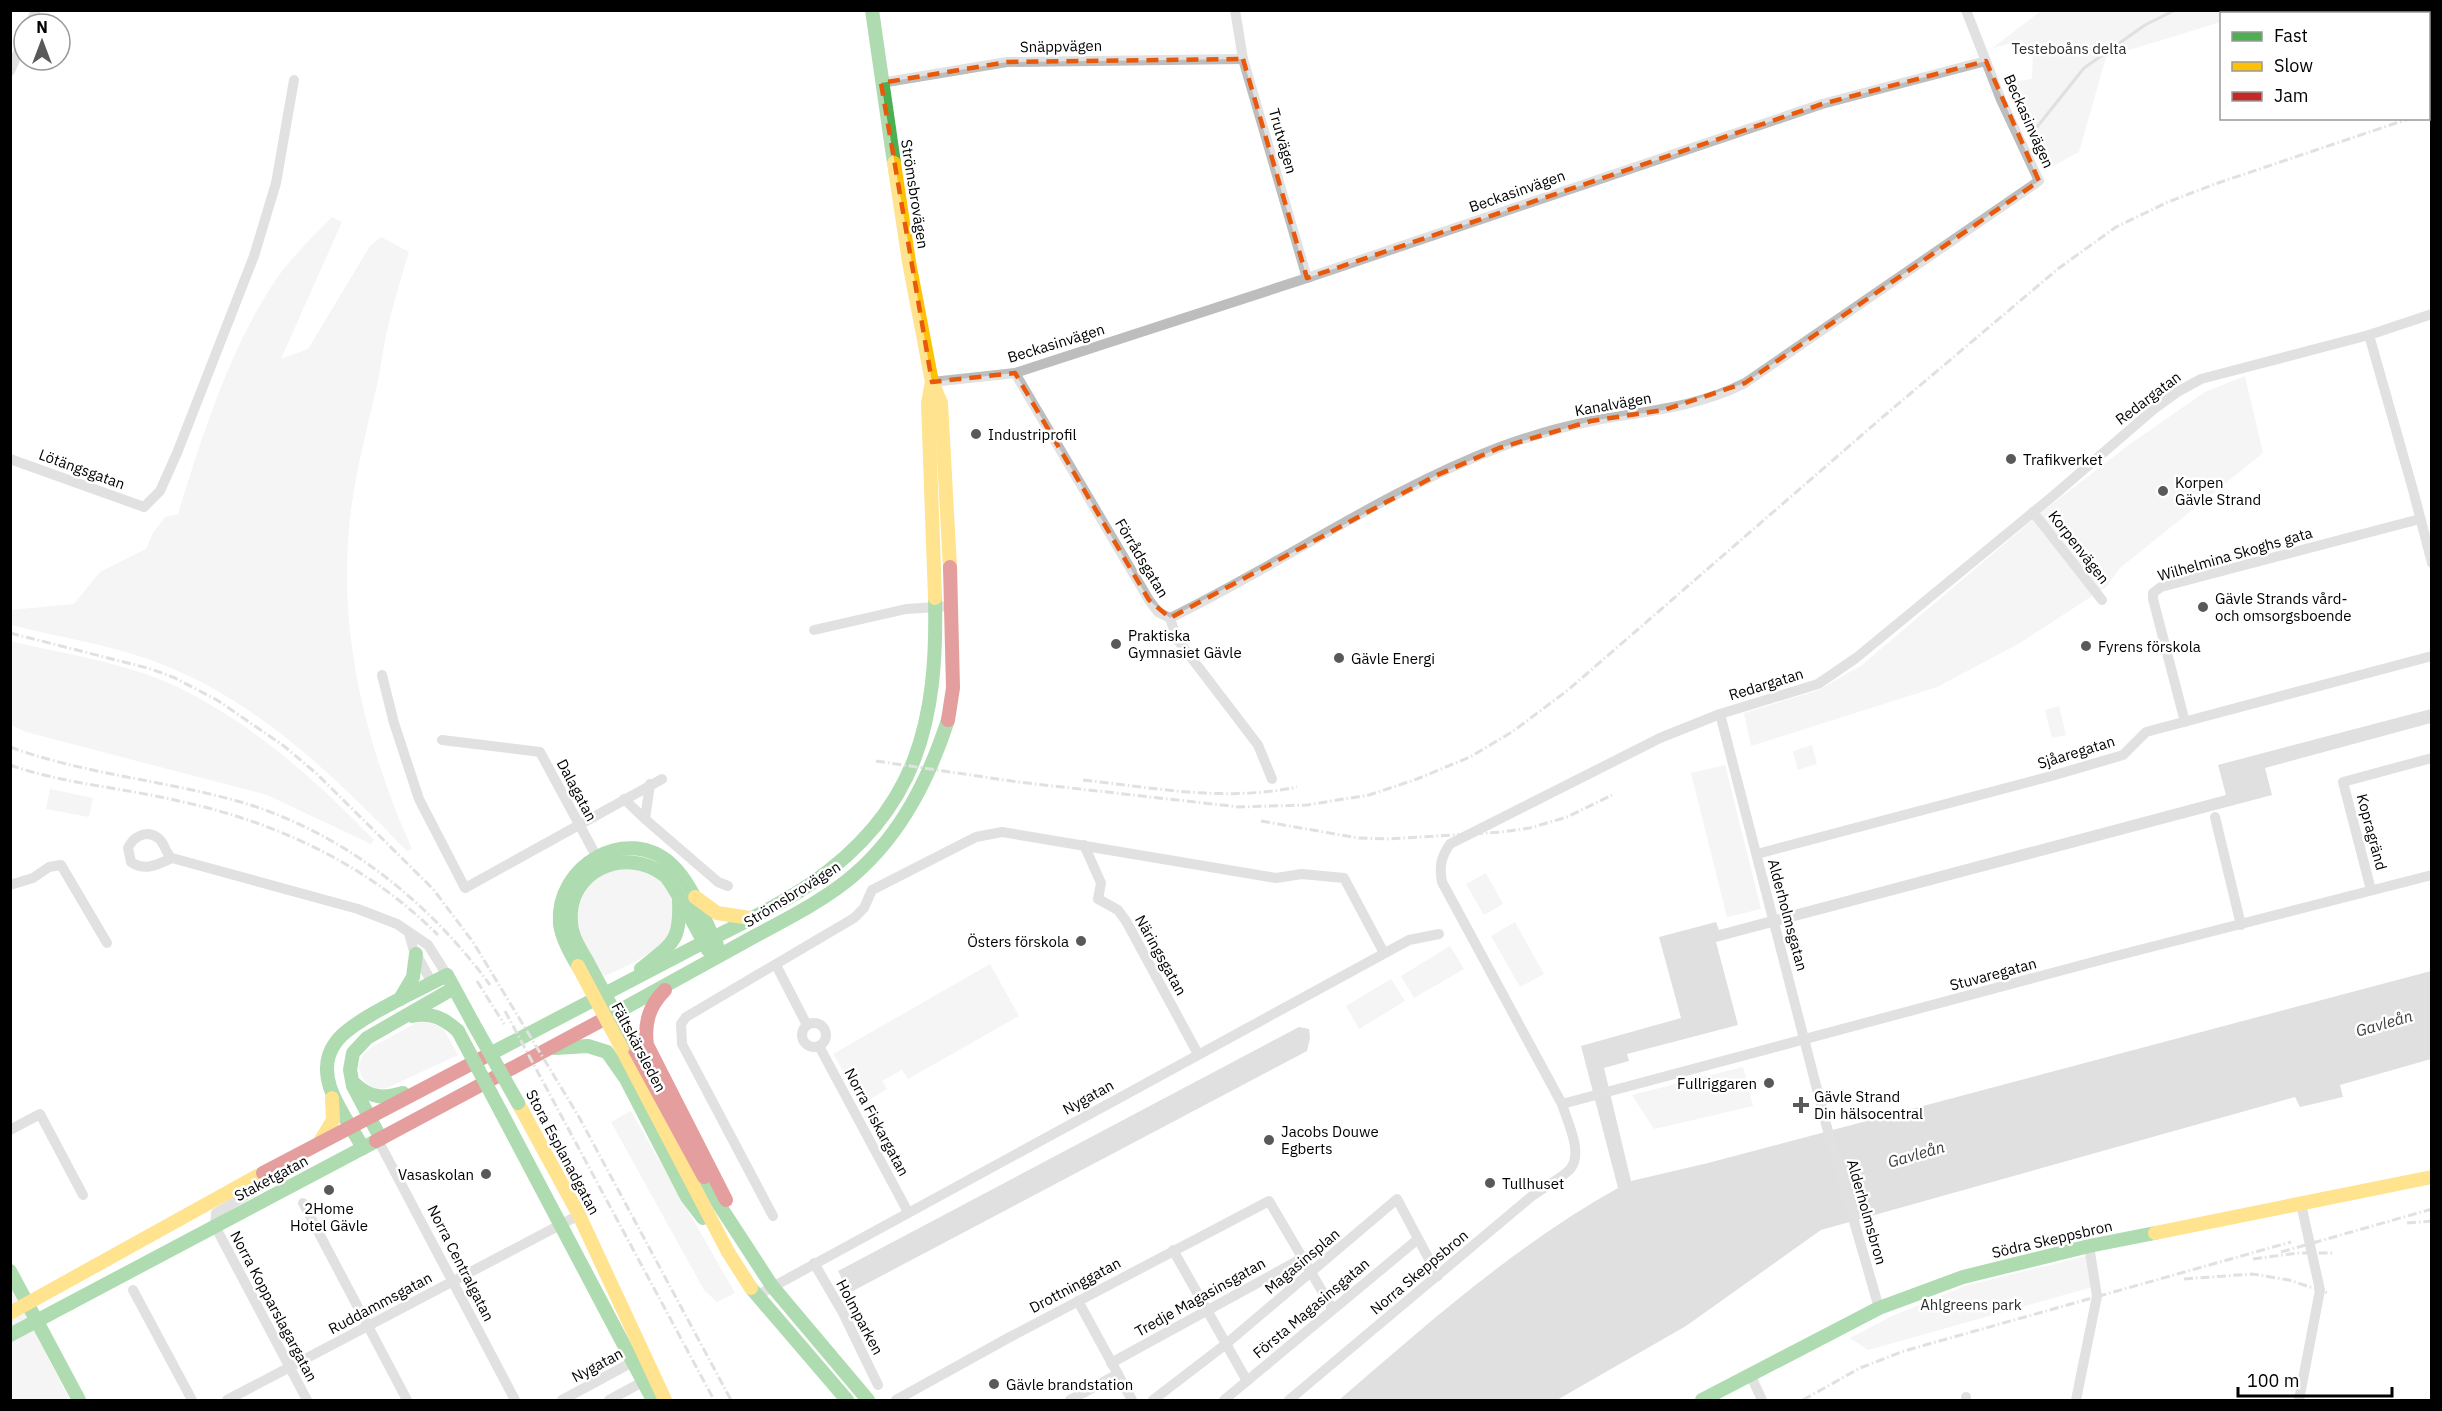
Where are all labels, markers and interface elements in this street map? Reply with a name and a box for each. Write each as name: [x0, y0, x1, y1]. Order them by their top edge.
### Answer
north arrow: [12, 12, 72, 72]
legend: [2220, 12, 2430, 120]
text: N: [36, 17, 48, 37]
text: Fast: [2274, 24, 2308, 47]
street label: Snäppvägen: [1020, 36, 1102, 56]
park label: Testeboåns delta: [2011, 39, 2127, 58]
text: Slow: [2274, 54, 2313, 77]
street label: Beckasinvägen: [2000, 71, 2058, 171]
text: Jam: [2274, 84, 2309, 107]
street label: Trutvägen: [1265, 106, 1301, 176]
street label: Strömsbrovägen: [897, 138, 933, 250]
street label: Beckasinvägen: [1466, 166, 1568, 216]
street label: Beckasinvägen: [1005, 319, 1107, 367]
street label: Redargatan: [2111, 367, 2185, 429]
street label: Kanalvägen: [1573, 388, 1653, 420]
place label: Industriprofil: [988, 425, 1077, 444]
marker: Industriprofil: [969, 427, 983, 441]
street label: Lötängsgatan: [36, 445, 128, 493]
place label: Trafikverket: [2023, 450, 2103, 469]
marker: Trafikverket: [2004, 452, 2018, 466]
place label: Korpen Gävle Strand: [2175, 473, 2261, 509]
marker: Korpen Gävle Strand: [2156, 484, 2170, 498]
street label: Korpenvägen: [2044, 506, 2114, 588]
street label: Förrådsgatan: [1111, 515, 1173, 601]
street label: Wilhelmina Skoghs gata: [2155, 523, 2315, 585]
place label: Gävle Strands vård- och omsorgsboende: [2215, 589, 2351, 625]
marker: Gävle Strands vård- och omsorgsboende: [2196, 600, 2210, 614]
place label: Praktiska Gymnasiet Gävle: [1128, 626, 1242, 662]
marker: Praktiska Gymnasiet Gävle: [1109, 637, 1123, 651]
place label: Fyrens förskola: [2098, 637, 2201, 656]
marker: Fyrens förskola: [2079, 639, 2093, 653]
place label: Gävle Energi: [1351, 649, 1435, 668]
marker: Gävle Energi: [1332, 651, 1346, 665]
street label: Redargatan: [1726, 664, 1806, 704]
street label: Sjåaregatan: [2035, 731, 2117, 773]
street label: Dalagatan: [553, 756, 601, 824]
street label: Kopragränd: [2353, 792, 2391, 872]
street label: Strömsbrovägen: [740, 857, 844, 931]
street label: Alderholmsgatan: [1764, 857, 1812, 973]
street label: Näringsgatan: [1131, 911, 1191, 999]
place label: Östers förskola: [967, 932, 1069, 951]
marker: Östers förskola: [1074, 934, 1088, 948]
street label: Stuvaregatan: [1948, 953, 2038, 995]
street label: Fältskärsleden: [607, 999, 671, 1095]
water label: Gavleån: [2353, 1005, 2415, 1041]
street label: Norra Fiskargatan: [841, 1065, 913, 1179]
place label: Fullriggaren: [1677, 1074, 1757, 1093]
street label: Nygatan: [1059, 1075, 1117, 1119]
marker: Fullriggaren: [1762, 1076, 1776, 1090]
street label: Stora Esplanadgatan: [522, 1086, 604, 1218]
place label: Gävle Strand Din hälsocentral: [1814, 1087, 1923, 1123]
marker: Gävle Strand Din hälsocentral: [1792, 1096, 1810, 1114]
place label: Jacobs Douwe Egberts: [1281, 1122, 1379, 1158]
marker: Jacobs Douwe Egberts: [1262, 1133, 1276, 1147]
water label: Gavleån: [1885, 1136, 1947, 1172]
street label: Staketgatan: [231, 1151, 311, 1205]
street label: Alderholmsbron: [1843, 1157, 1891, 1267]
place label: Vasaskolan: [398, 1165, 474, 1184]
marker: Vasaskolan: [479, 1167, 493, 1181]
place label: Tullhuset: [1502, 1174, 1564, 1193]
marker: Tullhuset: [1483, 1176, 1497, 1190]
marker: 2Home Hotel Gävle: [322, 1183, 336, 1197]
place label: 2Home Hotel Gävle: [290, 1199, 368, 1235]
street label: Norra Centralgatan: [423, 1202, 499, 1324]
street label: Södra Skeppsbron: [1990, 1216, 2114, 1262]
street label: Magasinsplan: [1261, 1224, 1343, 1298]
street label: Norra Skeppsbron: [1366, 1226, 1472, 1318]
street label: Norra Kopparslagargatan: [226, 1227, 322, 1385]
street label: Drottninggatan: [1026, 1253, 1124, 1317]
street label: Tredje Magasinsgatan: [1131, 1253, 1269, 1341]
street label: Första Magasinsgatan: [1249, 1254, 1373, 1362]
street label: Ruddammsgatan: [325, 1268, 435, 1338]
street label: Holmparken: [832, 1276, 888, 1358]
park label: Ahlgreens park: [1920, 1295, 2022, 1314]
street label: Nygatan: [568, 1344, 626, 1386]
scale bar: [2238, 1360, 2392, 1398]
text: 100 m: [2247, 1369, 2299, 1392]
place label: Gävle brandstation: [1006, 1375, 1133, 1394]
marker: Gävle brandstation: [987, 1377, 1001, 1391]

